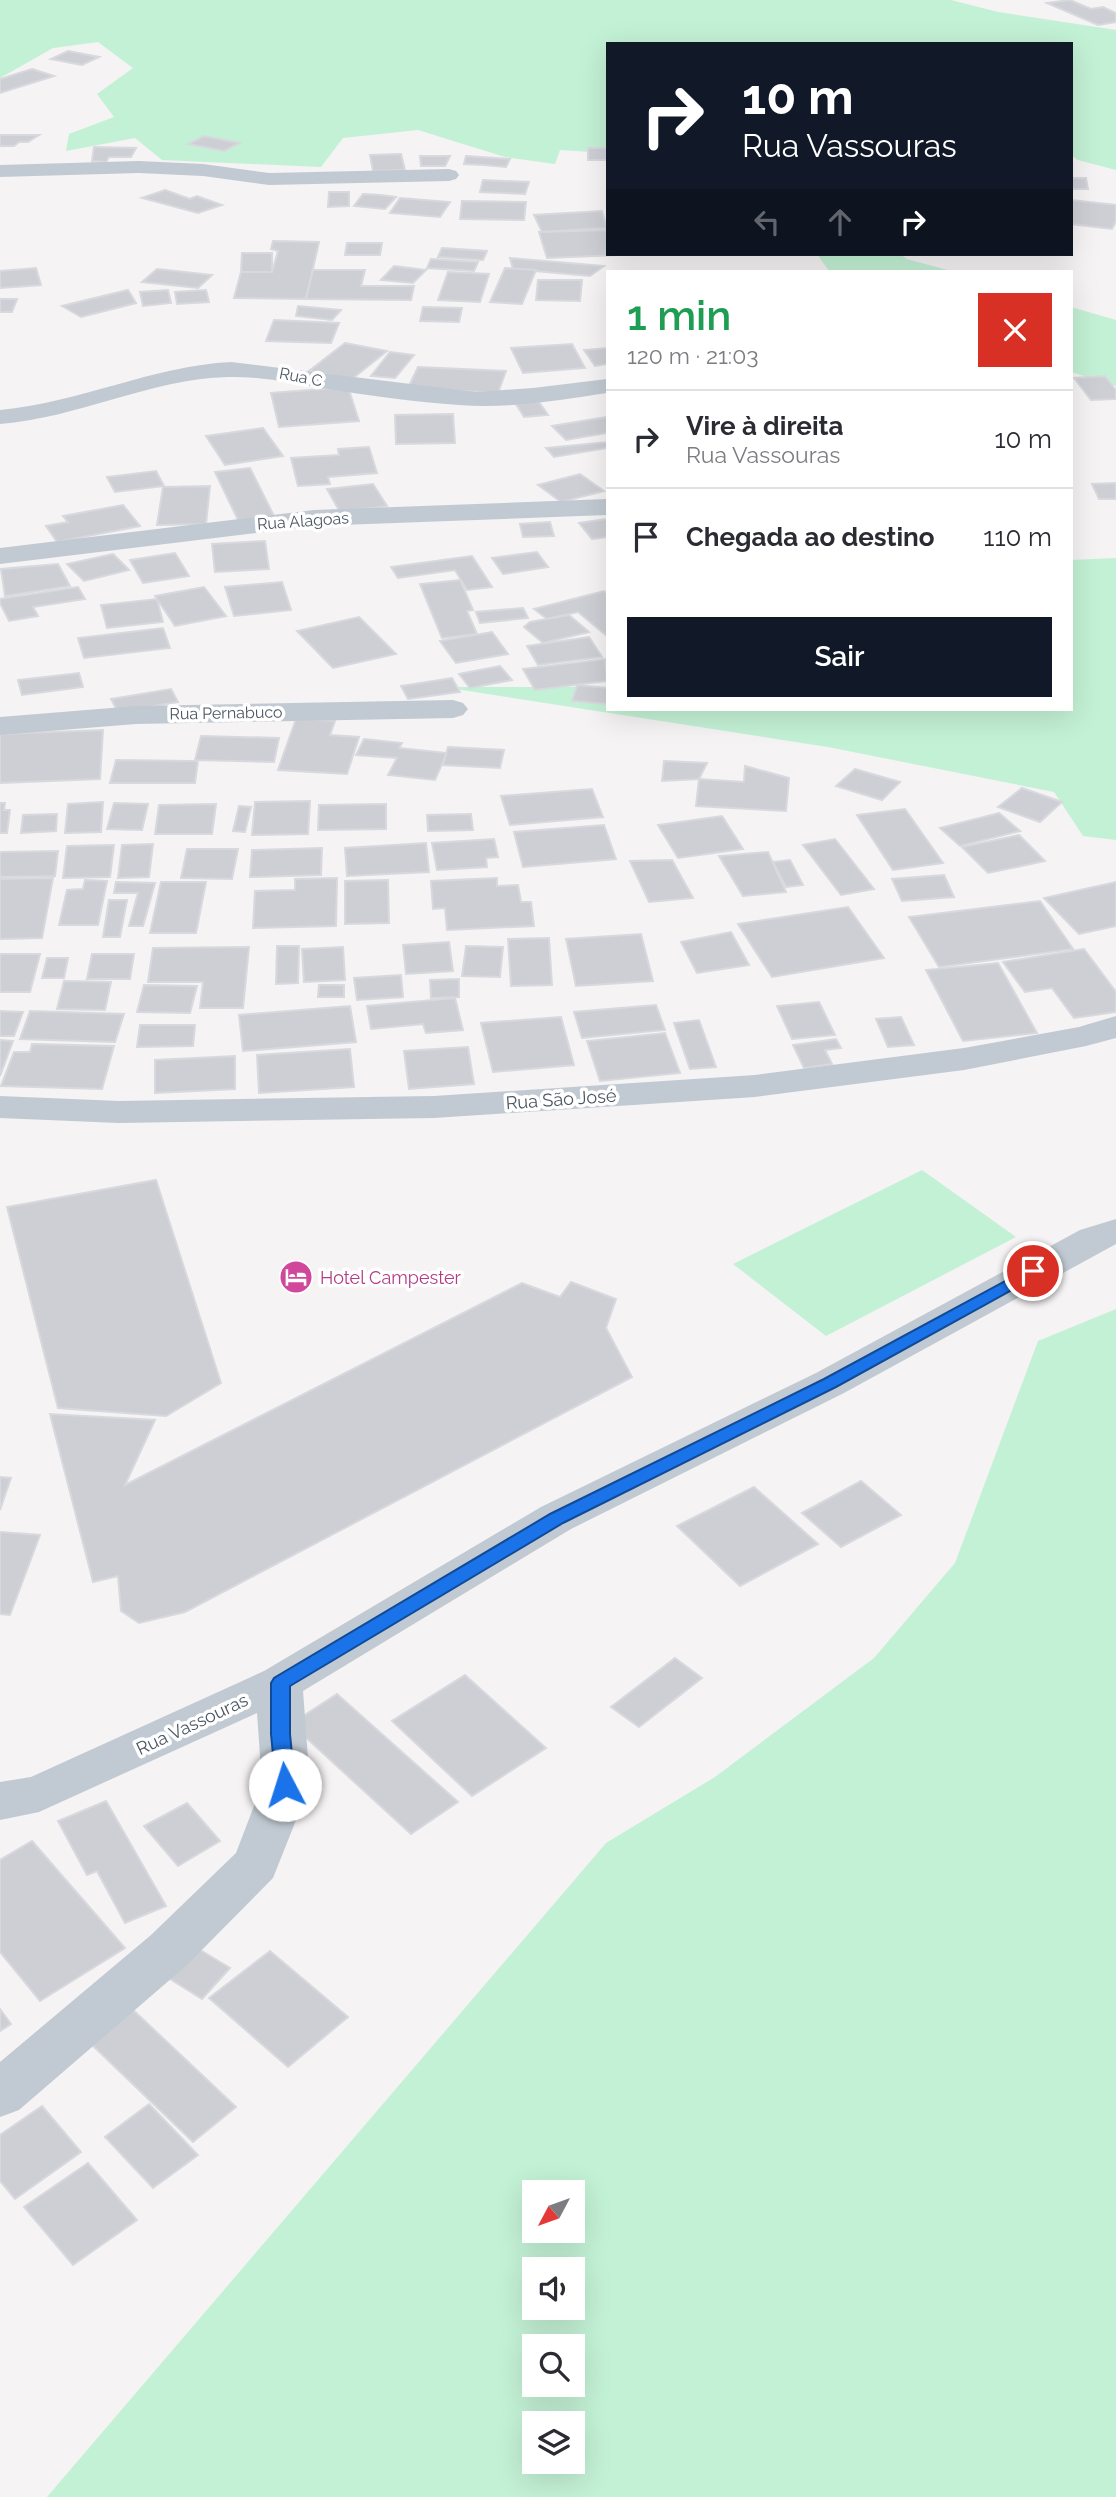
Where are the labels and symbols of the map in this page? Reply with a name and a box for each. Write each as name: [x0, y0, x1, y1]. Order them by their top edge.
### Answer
street label: Rua C: [278, 364, 324, 390]
street label: Rua Alagoas: [257, 508, 350, 534]
street label: Rua Pernabuco: [169, 703, 283, 723]
street label: Rua São José: [505, 1085, 617, 1113]
pin: [1003, 1241, 1063, 1301]
hotel icon: Hotel Campester: [277, 1258, 315, 1296]
place label: Hotel Campester: [320, 1267, 462, 1288]
street label: Rua Vassouras: [133, 1689, 251, 1759]
position arrow: [248, 1748, 322, 1822]
north arrow: [522, 2180, 584, 2244]

